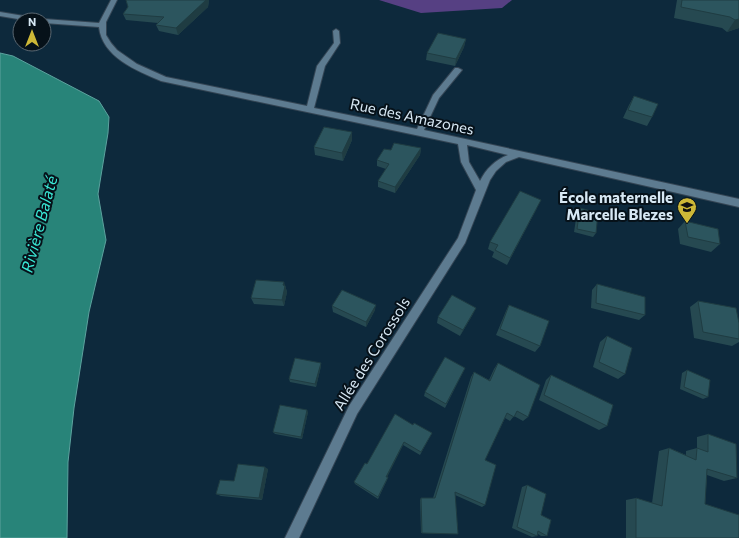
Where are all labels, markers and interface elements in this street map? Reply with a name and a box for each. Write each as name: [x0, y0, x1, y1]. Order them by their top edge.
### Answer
north arrow: [12, 12, 52, 52]
text: N: [28, 15, 36, 28]
street label: Rue des Amazones: [349, 94, 476, 138]
water label: Rivière Balaté: [16, 173, 61, 274]
place label: École maternelle Marcelle Blezes: [559, 188, 673, 223]
school or university icon: École maternelle Marcelle Blezes: [676, 196, 698, 224]
street label: Allée des Corossols: [329, 293, 413, 413]

